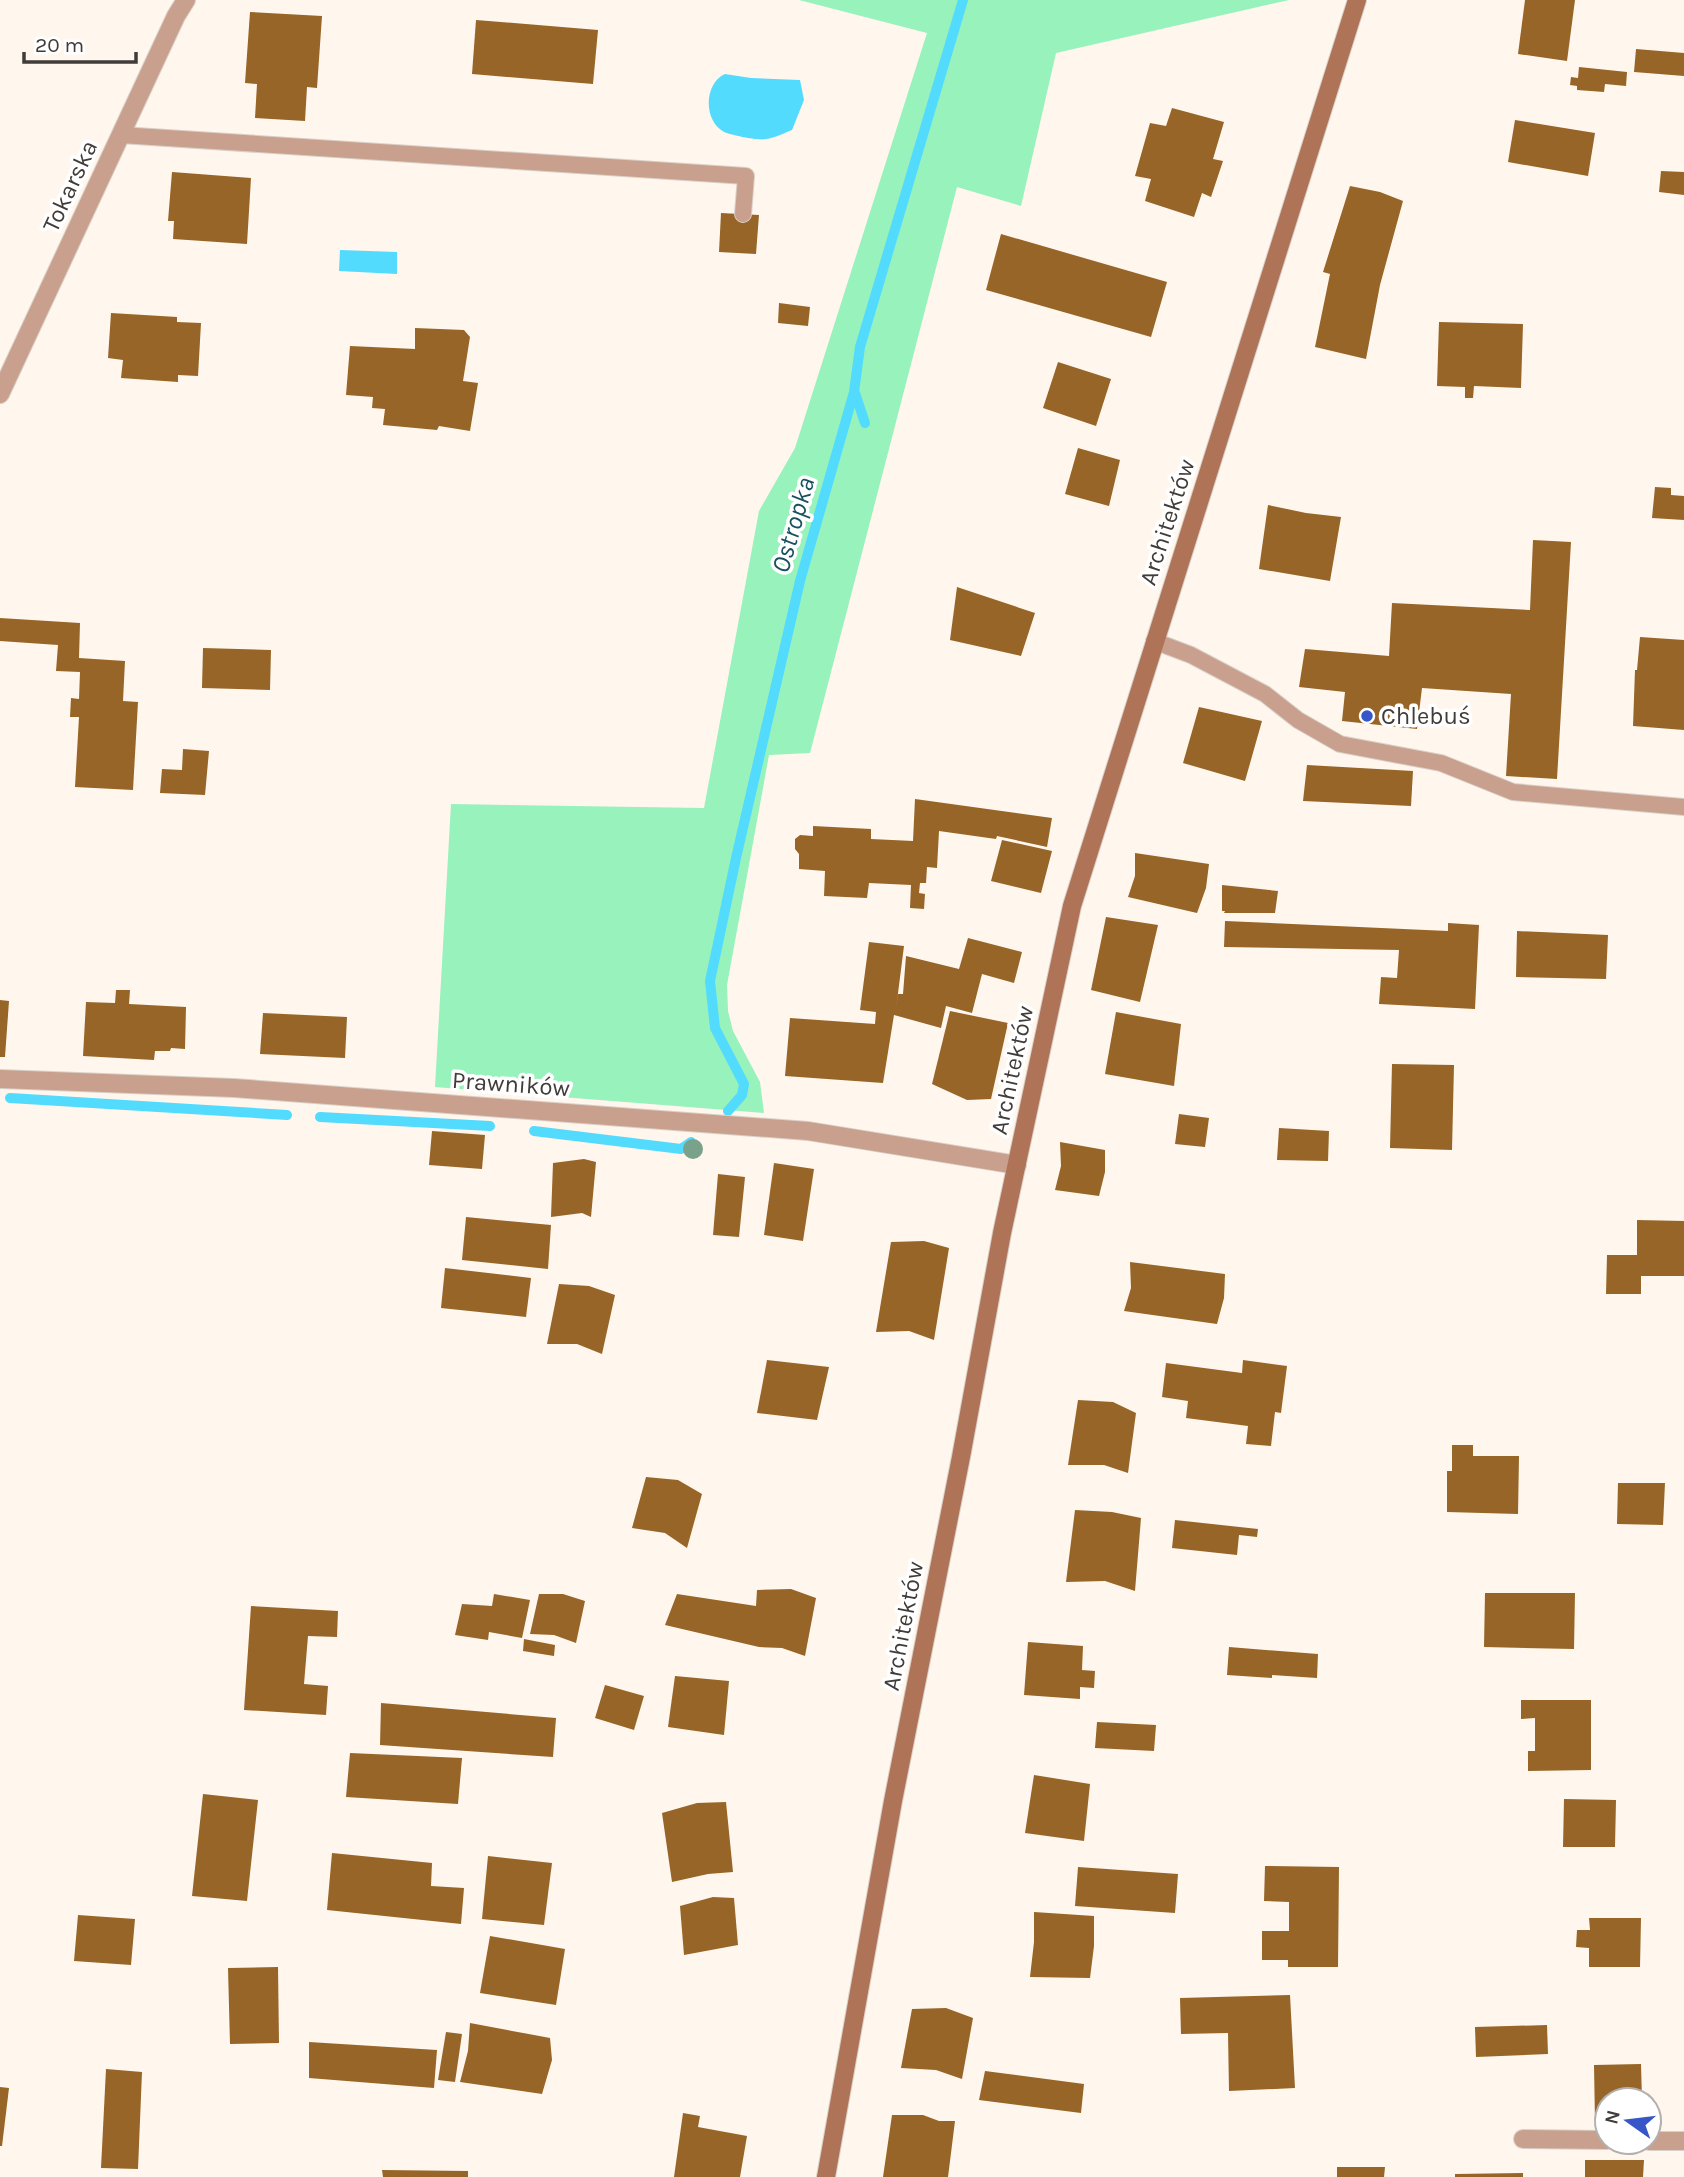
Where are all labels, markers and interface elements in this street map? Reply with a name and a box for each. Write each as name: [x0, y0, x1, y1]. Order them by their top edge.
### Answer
scale bar: [24, 21, 136, 65]
text: 20 m: [35, 33, 84, 57]
street label: Tokarska: [37, 136, 103, 236]
street label: Architektów: [1133, 455, 1201, 589]
water label: Ostropka: [765, 474, 821, 576]
place label: Chlebuś: [1381, 702, 1471, 730]
marker: Chlebuś: [1359, 708, 1375, 724]
street label: Architektów: [985, 1003, 1039, 1137]
street label: Prawników: [451, 1066, 571, 1102]
street label: Architektów: [877, 1559, 929, 1693]
north arrow: [1593, 2086, 1663, 2156]
text: N: [1600, 2108, 1625, 2126]

